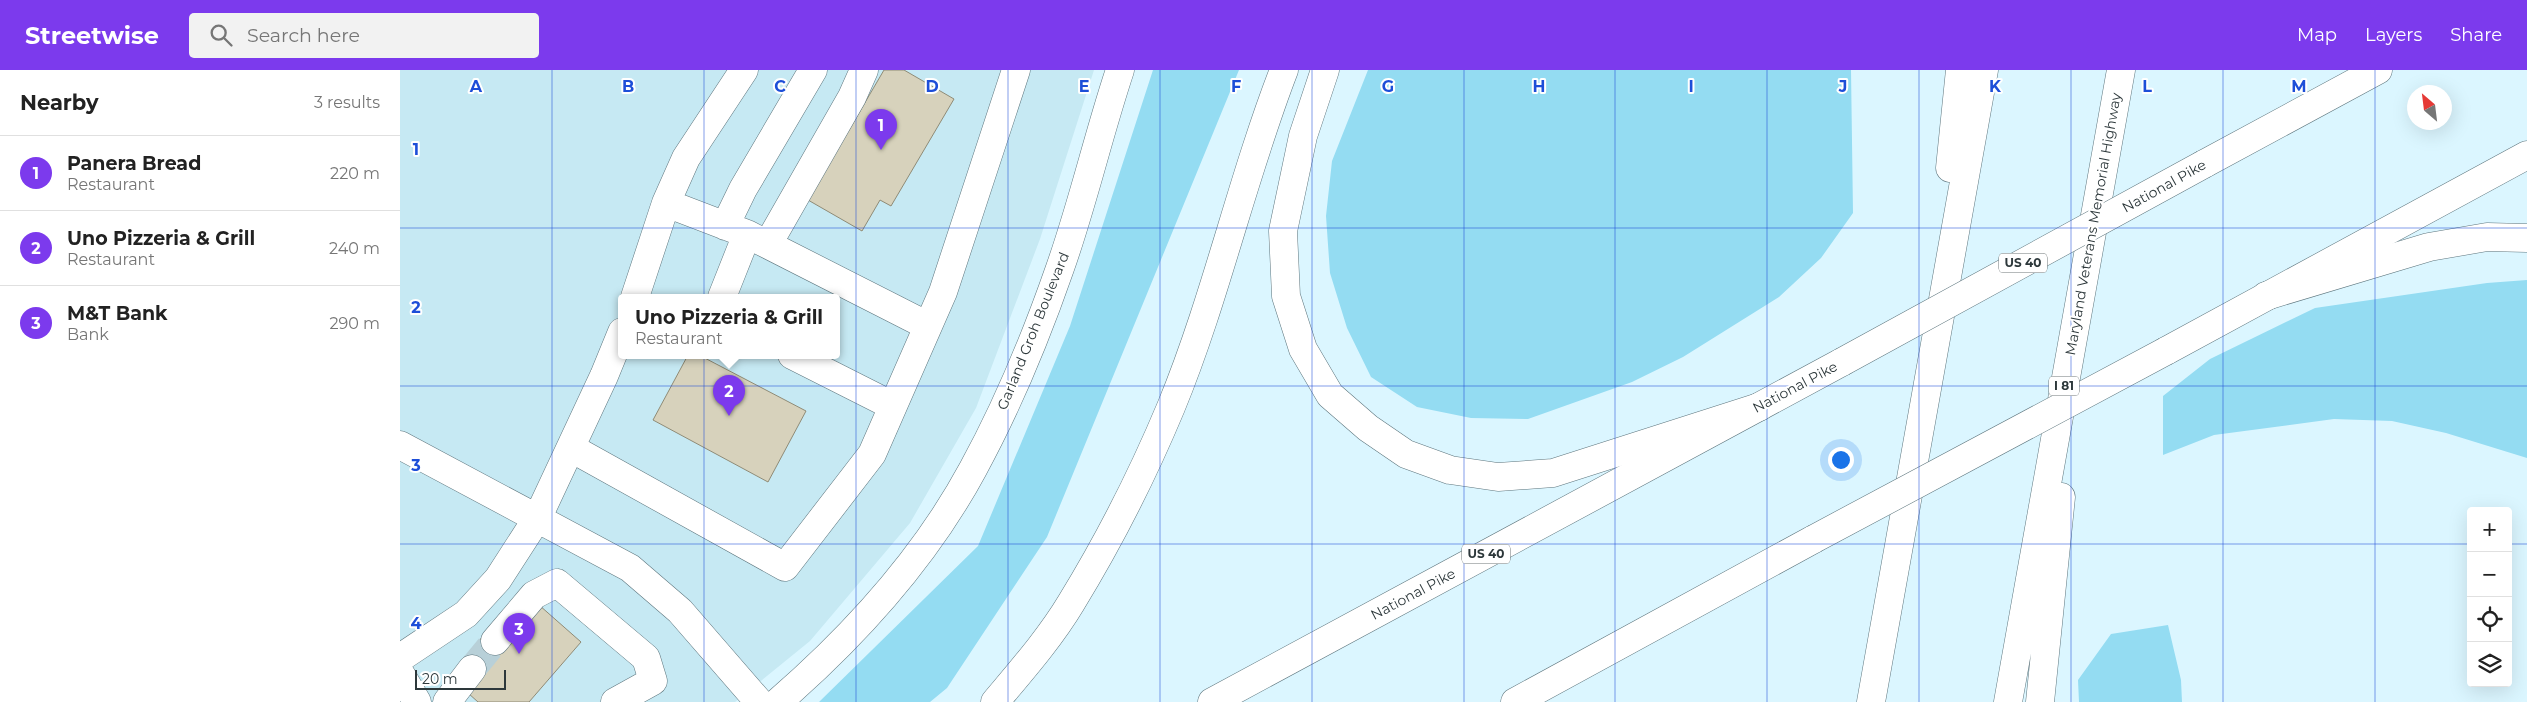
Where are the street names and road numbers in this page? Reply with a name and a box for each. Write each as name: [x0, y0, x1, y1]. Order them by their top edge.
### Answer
street label: Maryland Veterans Memorial Highway: [2061, 91, 2125, 357]
street label: National Pike: [2119, 155, 2209, 217]
street label: Garland Groh Boulevard: [993, 249, 1073, 413]
road number: US 40: [1999, 254, 2047, 272]
street label: National Pike: [1750, 357, 1840, 417]
road number: I 81: [2049, 376, 2079, 396]
road number: US 40: [1462, 544, 1510, 564]
street label: National Pike: [1368, 564, 1458, 624]

